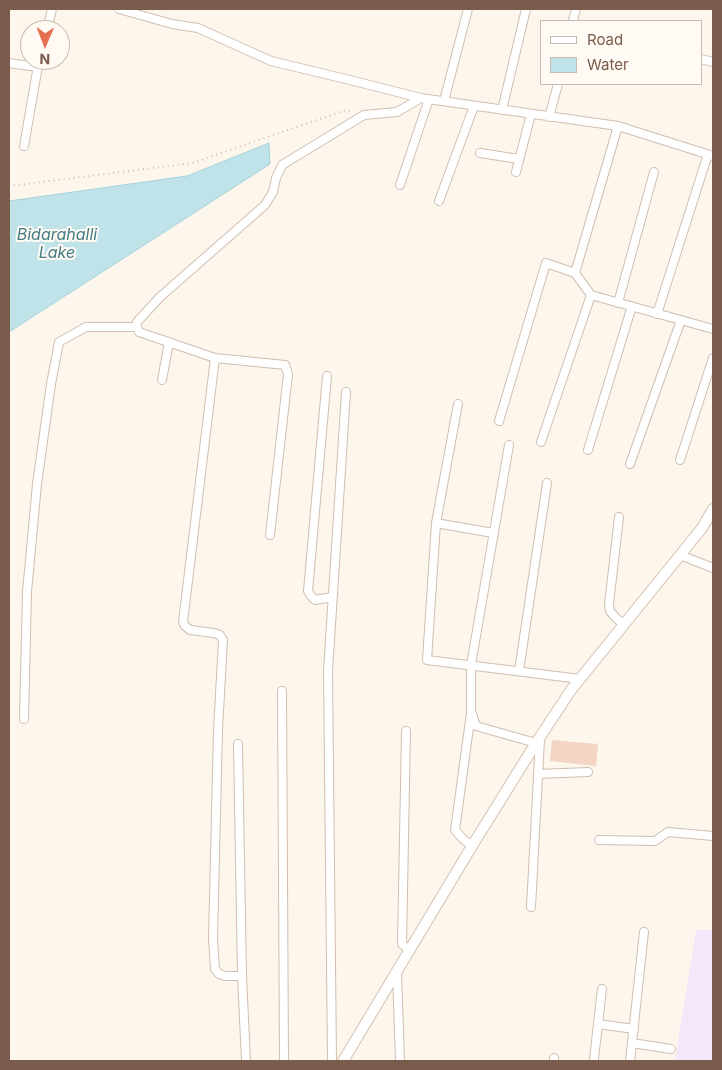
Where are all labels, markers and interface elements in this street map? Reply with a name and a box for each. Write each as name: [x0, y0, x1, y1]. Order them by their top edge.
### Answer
north arrow: [20, 20, 70, 70]
legend: [540, 20, 702, 85]
text: Road: [587, 30, 623, 49]
text: N: [39, 51, 50, 68]
text: Water: [587, 55, 629, 74]
water label: Bidarahalli Lake: [17, 225, 97, 263]

